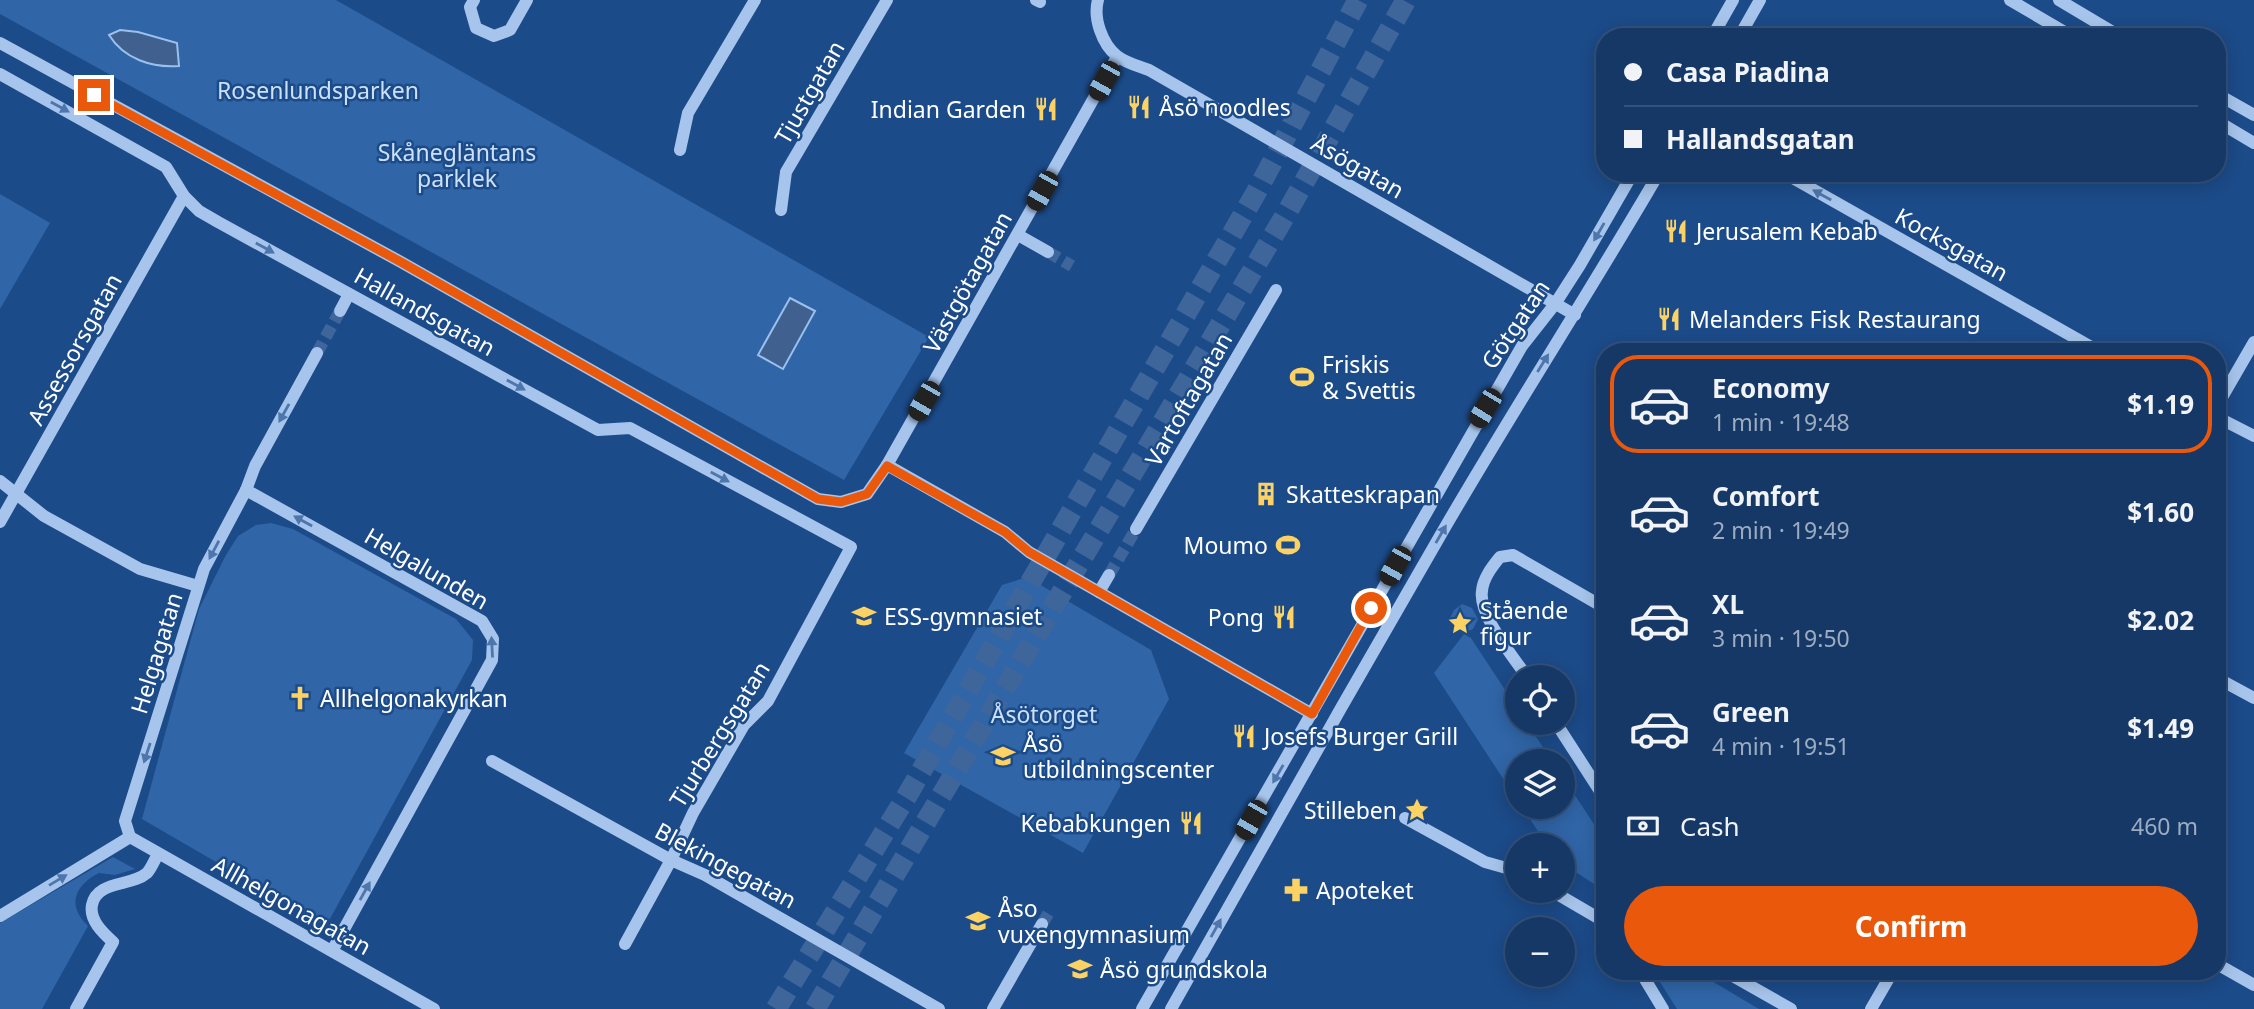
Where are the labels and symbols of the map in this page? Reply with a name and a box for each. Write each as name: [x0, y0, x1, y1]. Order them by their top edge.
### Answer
street label: Tjustgatan: [766, 34, 852, 150]
car: [1085, 58, 1124, 104]
park label: Rosenlundsparken: [217, 74, 419, 106]
route end: [78, 79, 110, 111]
place label: Åsö noodles: [1159, 91, 1291, 123]
place label: Indian Garden: [871, 93, 1026, 125]
restaurant icon: Åsö noodles: [1125, 93, 1153, 121]
restaurant icon: Indian Garden: [1032, 95, 1060, 123]
one-way arrow: [50, 101, 69, 113]
street label: Åsögatan: [1306, 127, 1410, 205]
park label: Skånegläntans parklek: [378, 136, 536, 194]
car: [1023, 168, 1062, 214]
one-way arrow: [1813, 189, 1832, 201]
street label: Kocksgatan: [1890, 200, 2014, 288]
street label: Västgötagatan: [915, 205, 1019, 359]
place label: Jerusalem Kebab: [1694, 215, 1878, 247]
restaurant icon: Jerusalem Kebab: [1662, 217, 1690, 245]
one-way arrow: [1593, 223, 1605, 242]
one-way arrow: [256, 242, 275, 254]
street label: Hallandsgatan: [349, 259, 501, 363]
street label: Assessorsgatan: [19, 267, 129, 431]
street label: Götgatan: [1473, 273, 1557, 375]
place label: Melanders Fisk Restaurang: [1689, 303, 1981, 335]
restaurant icon: Melanders Fisk Restaurang: [1655, 305, 1683, 333]
street label: Vartoftagatan: [1137, 326, 1239, 472]
place label: Friskis & Svettis: [1322, 348, 1416, 406]
one-way arrow: [1537, 354, 1550, 373]
sports icon: Friskis & Svettis: [1288, 363, 1316, 391]
car: [905, 378, 944, 424]
one-way arrow: [507, 379, 527, 391]
car: [1466, 385, 1505, 431]
one-way arrow: [278, 403, 290, 423]
one-way arrow: [710, 471, 730, 482]
place label: Skatteskrapan: [1286, 478, 1440, 510]
building icon: Skatteskrapan: [1252, 480, 1280, 508]
one-way arrow: [293, 515, 312, 527]
street label: Helgalunden: [359, 519, 495, 617]
one-way arrow: [1435, 525, 1447, 544]
place label: Moumo: [1184, 529, 1268, 561]
sports icon: Moumo: [1274, 531, 1302, 559]
one-way arrow: [208, 540, 220, 560]
car: [1376, 543, 1415, 589]
street label: Helgagatan: [122, 588, 190, 718]
route start: [1355, 592, 1387, 624]
place label: Stående figur: [1480, 594, 1568, 652]
place label: ESS-gymnasiet: [884, 600, 1042, 632]
place label: Pong: [1208, 601, 1264, 633]
school or university icon: ESS-gymnasiet: [850, 602, 878, 630]
restaurant icon: Pong: [1270, 603, 1298, 631]
place icon: Stående figur: [1446, 609, 1474, 637]
one-way arrow: [486, 636, 497, 658]
street label: Tjurbergsgatan: [661, 655, 777, 813]
place label: Allhelgonakyrkan: [320, 682, 508, 714]
church icon: Allhelgonakyrkan: [286, 684, 314, 712]
park label: Åsötorget: [991, 698, 1097, 730]
place label: Josefs Burger Grill: [1262, 720, 1458, 752]
restaurant icon: Josefs Burger Grill: [1230, 722, 1258, 750]
place label: Åsö utbildningscenter: [1023, 727, 1215, 785]
school or university icon: Åsö utbildningscenter: [989, 742, 1017, 770]
one-way arrow: [142, 743, 152, 764]
one-way arrow: [1272, 764, 1284, 784]
place label: Stilleben: [1304, 794, 1397, 826]
place icon: Stilleben: [1403, 796, 1431, 824]
car: [1232, 797, 1271, 843]
place label: Kebabkungen: [1021, 807, 1171, 839]
restaurant icon: Kebabkungen: [1177, 809, 1205, 837]
street label: Blekingegatan: [650, 814, 802, 916]
street label: Allhelgonagatan: [207, 848, 377, 962]
one-way arrow: [49, 874, 68, 887]
place label: Apoteket: [1316, 874, 1414, 906]
pharmacy icon: Apoteket: [1282, 876, 1310, 904]
one-way arrow: [359, 881, 371, 901]
place label: Åso vuxengymnasium: [998, 892, 1190, 950]
school or university icon: Åso vuxengymnasium: [964, 907, 992, 935]
one-way arrow: [1210, 918, 1222, 938]
place label: Åsö grundskola: [1100, 953, 1268, 985]
school or university icon: Åsö grundskola: [1066, 955, 1094, 983]

